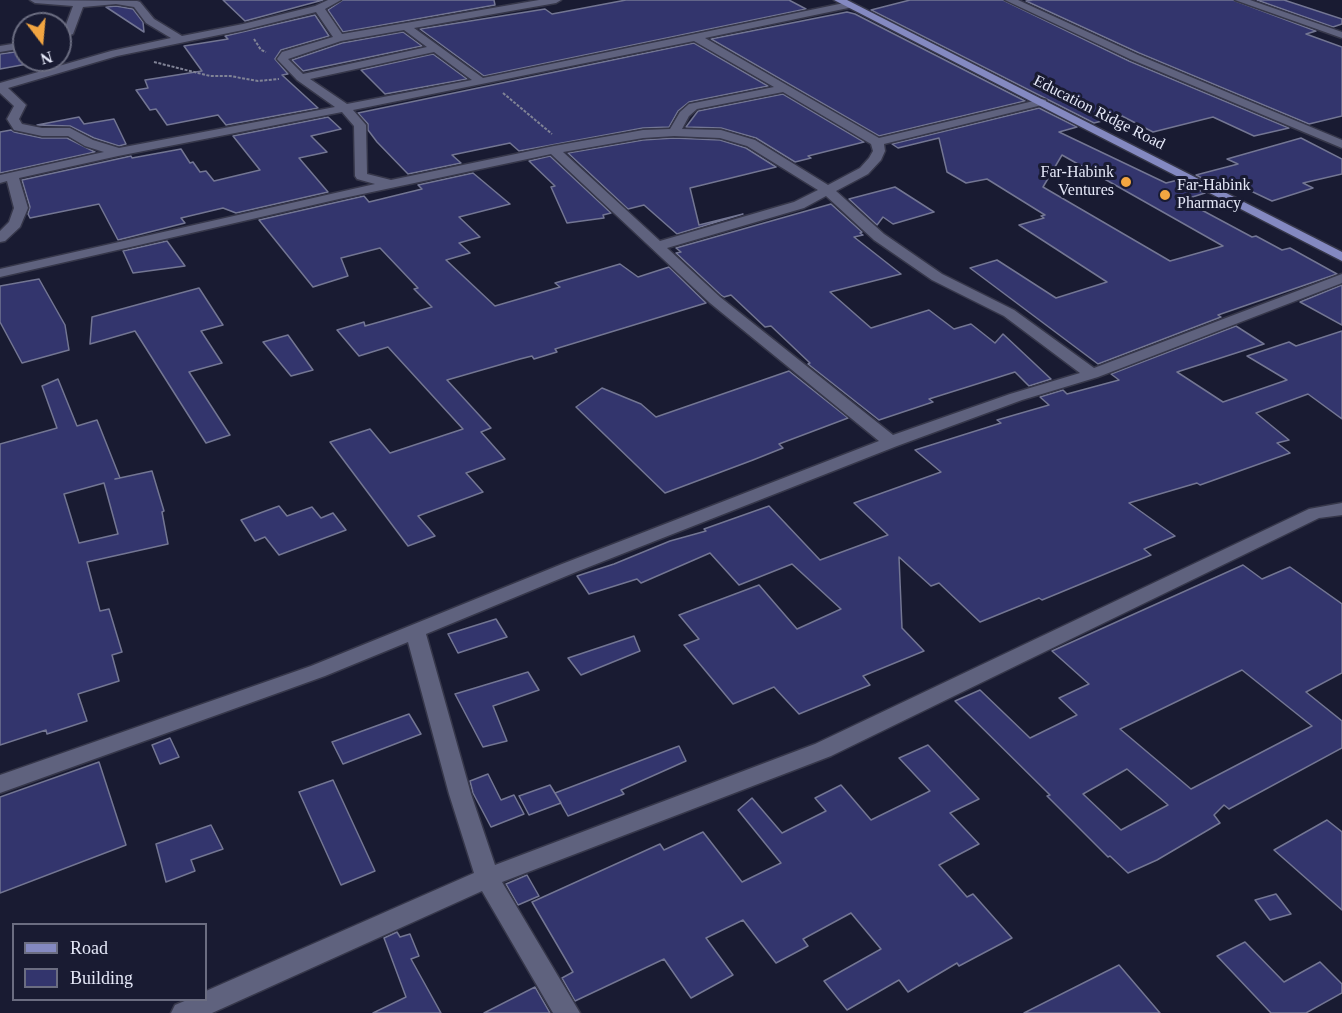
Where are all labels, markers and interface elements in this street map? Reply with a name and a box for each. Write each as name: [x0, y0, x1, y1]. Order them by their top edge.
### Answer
north arrow: [12, 12, 72, 72]
text: N: [39, 48, 54, 68]
street label: Education Ridge Road: [1030, 72, 1168, 154]
place label: Far-Habink Ventures: [1041, 163, 1114, 201]
marker: Far-Habink Ventures: [1119, 175, 1133, 189]
place label: Far-Habink Pharmacy: [1177, 176, 1250, 214]
marker: Far-Habink Pharmacy: [1158, 188, 1172, 202]
legend: [12, 923, 207, 1001]
text: Road: [70, 938, 108, 958]
text: Building: [70, 968, 133, 988]

